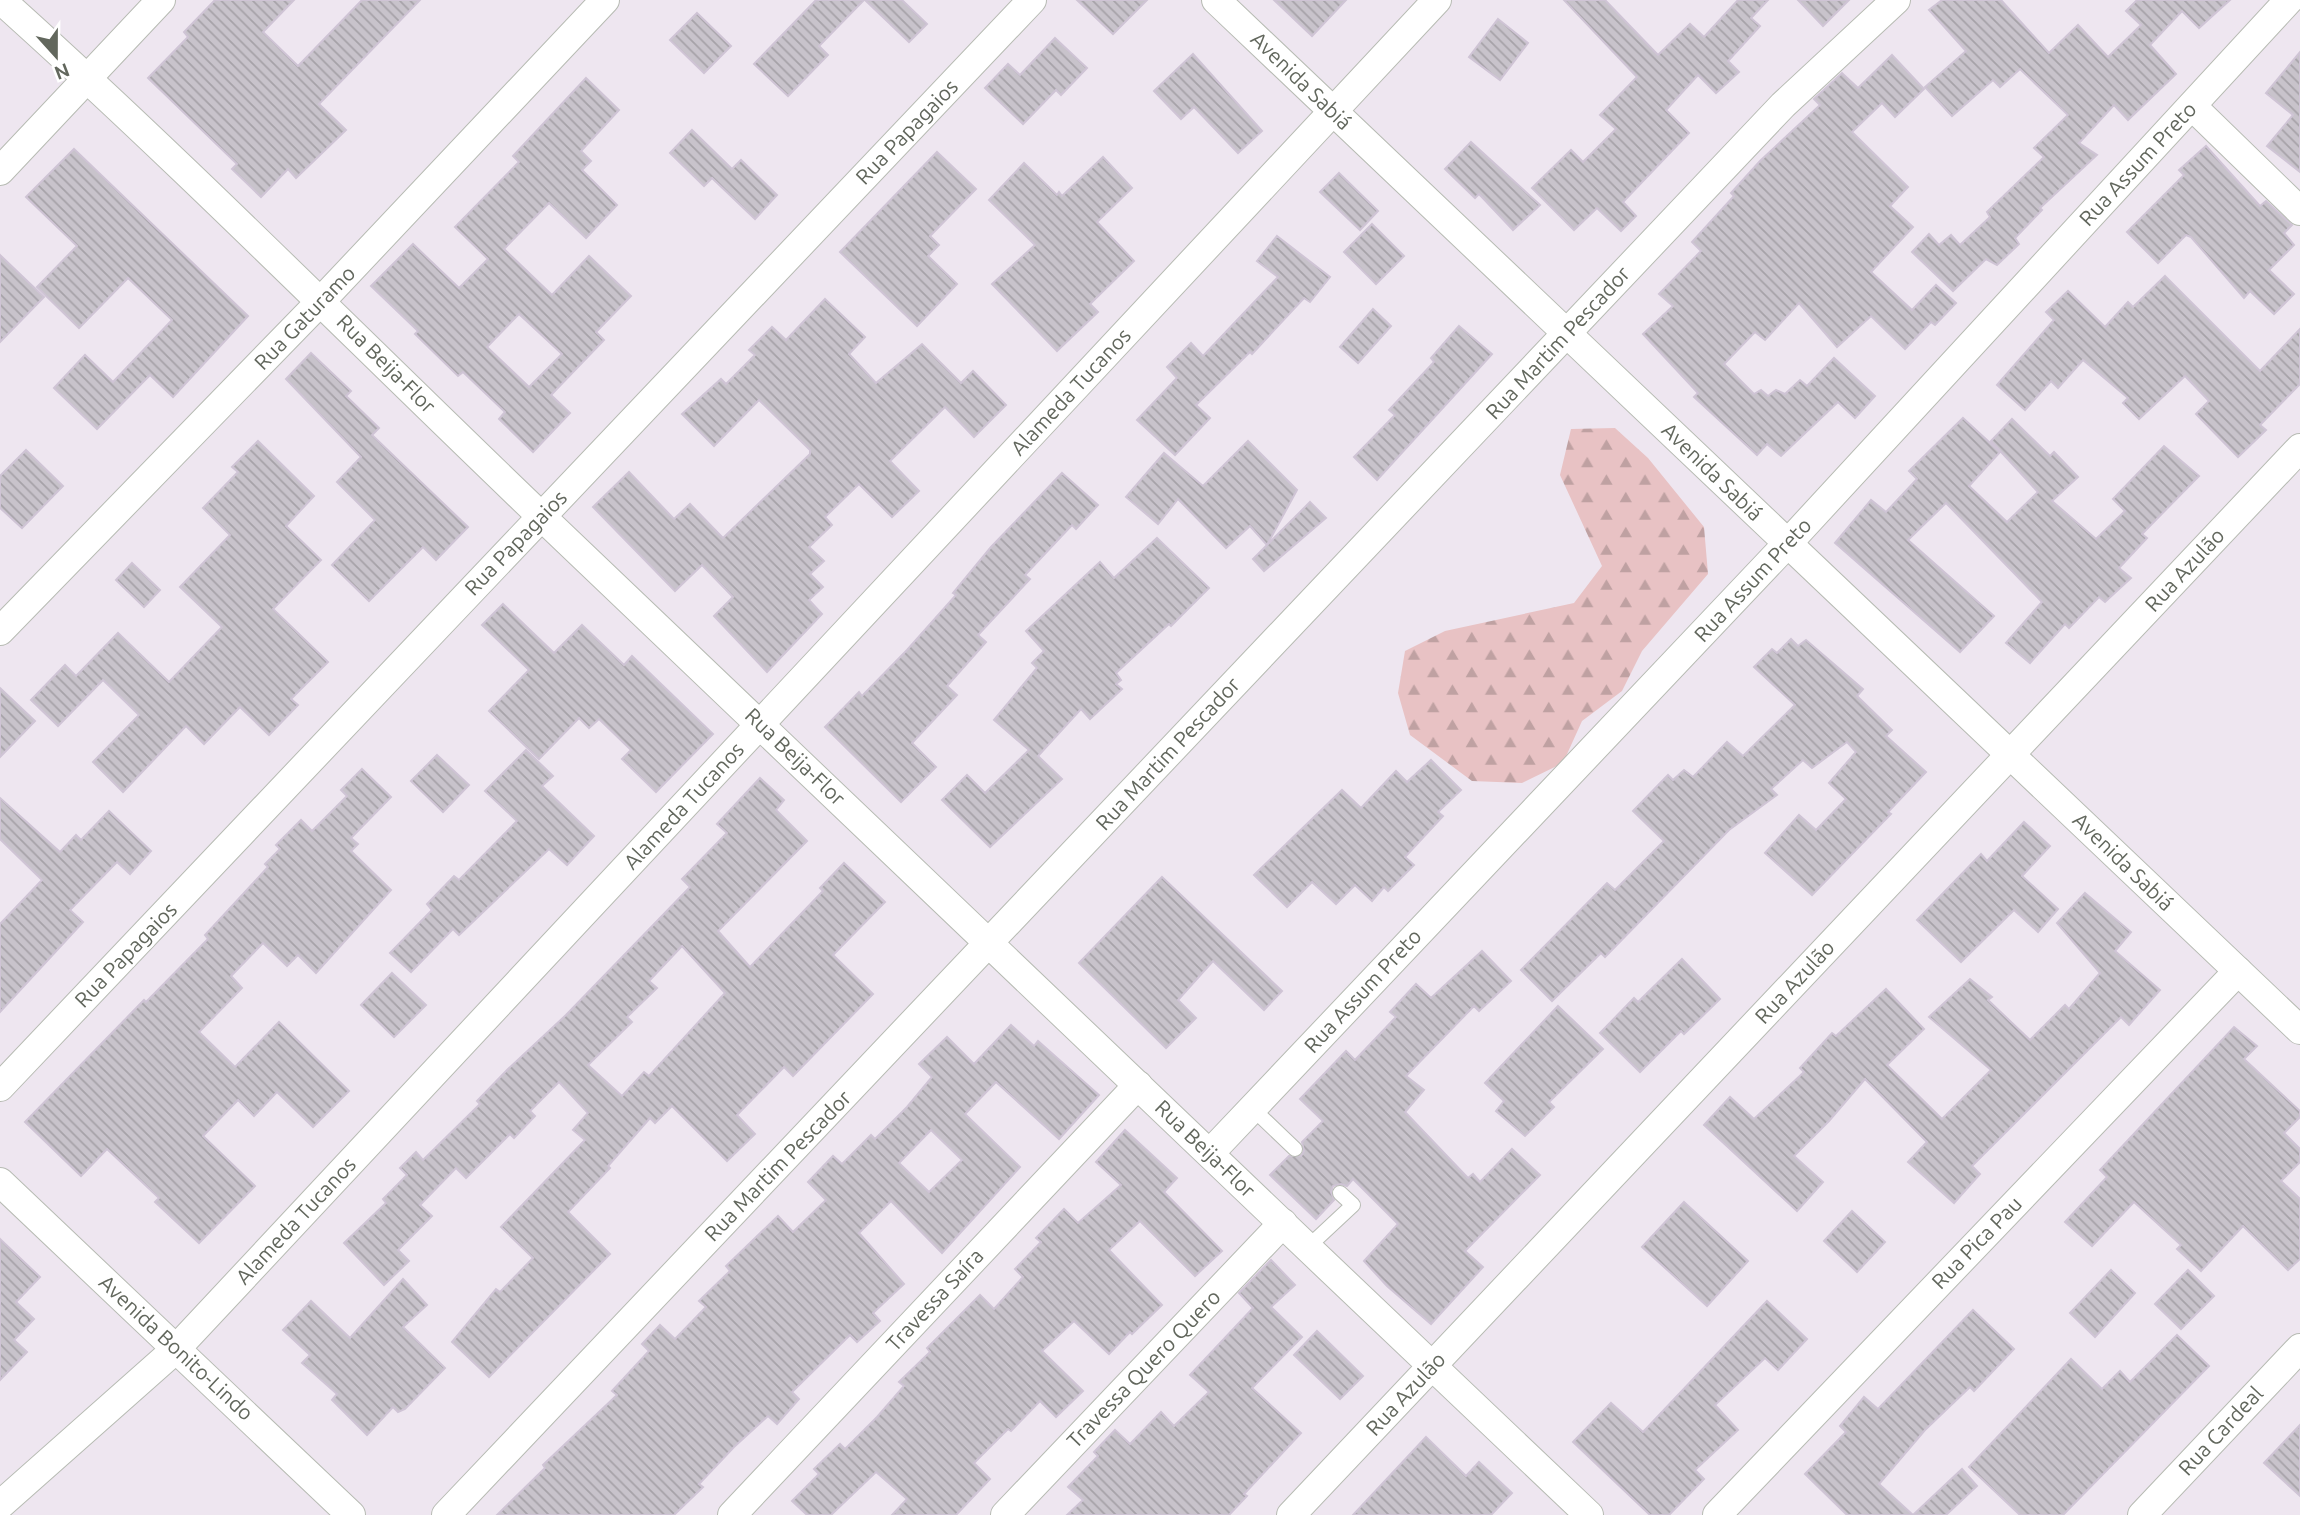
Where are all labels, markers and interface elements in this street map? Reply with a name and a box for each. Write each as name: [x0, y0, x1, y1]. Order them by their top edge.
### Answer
north arrow: [21, 21, 91, 91]
street label: Avenida Sabiá: [1247, 26, 1357, 134]
text: N: [52, 59, 73, 85]
street label: Rua Papagaios: [850, 74, 962, 189]
street label: Rua Assum Preto: [2074, 97, 2201, 230]
street label: Rua Gaturamo: [249, 260, 360, 374]
street label: Rua Martim Pescador: [1480, 261, 1634, 424]
street label: Rua Beija-Flor: [332, 309, 441, 418]
street label: Alameda Tucanos: [1005, 323, 1135, 460]
street label: Avenida Sabiá: [1658, 417, 1768, 525]
street label: Rua Papagaios: [459, 485, 571, 600]
street label: Rua Assum Preto: [1689, 513, 1816, 646]
street label: Rua Azulão: [2140, 523, 2229, 616]
street label: Rua Martim Pescador: [1090, 672, 1244, 835]
street label: Rua Beija-Flor: [741, 703, 851, 810]
street label: Alameda Tucanos: [618, 737, 748, 874]
street label: Avenida Sabiá: [2069, 807, 2179, 915]
street label: Rua Papagaios: [69, 897, 181, 1012]
street label: Rua Assum Preto: [1299, 924, 1426, 1057]
street label: Rua Azulão: [1750, 935, 1839, 1028]
street label: Rua Martim Pescador: [699, 1085, 855, 1246]
street label: Rua Beija-Flor: [1151, 1095, 1261, 1202]
street label: Alameda Tucanos: [230, 1152, 360, 1289]
street label: Rua Pica Pau: [1926, 1191, 2026, 1293]
street label: Travessa Saíra: [881, 1243, 988, 1355]
street label: Avenida Bonito-Lindo: [95, 1270, 259, 1425]
street label: Travessa Quero Quero: [1062, 1284, 1225, 1452]
street label: Rua Azulão: [1361, 1347, 1450, 1440]
street label: Rua Cardeal: [2173, 1381, 2267, 1480]

